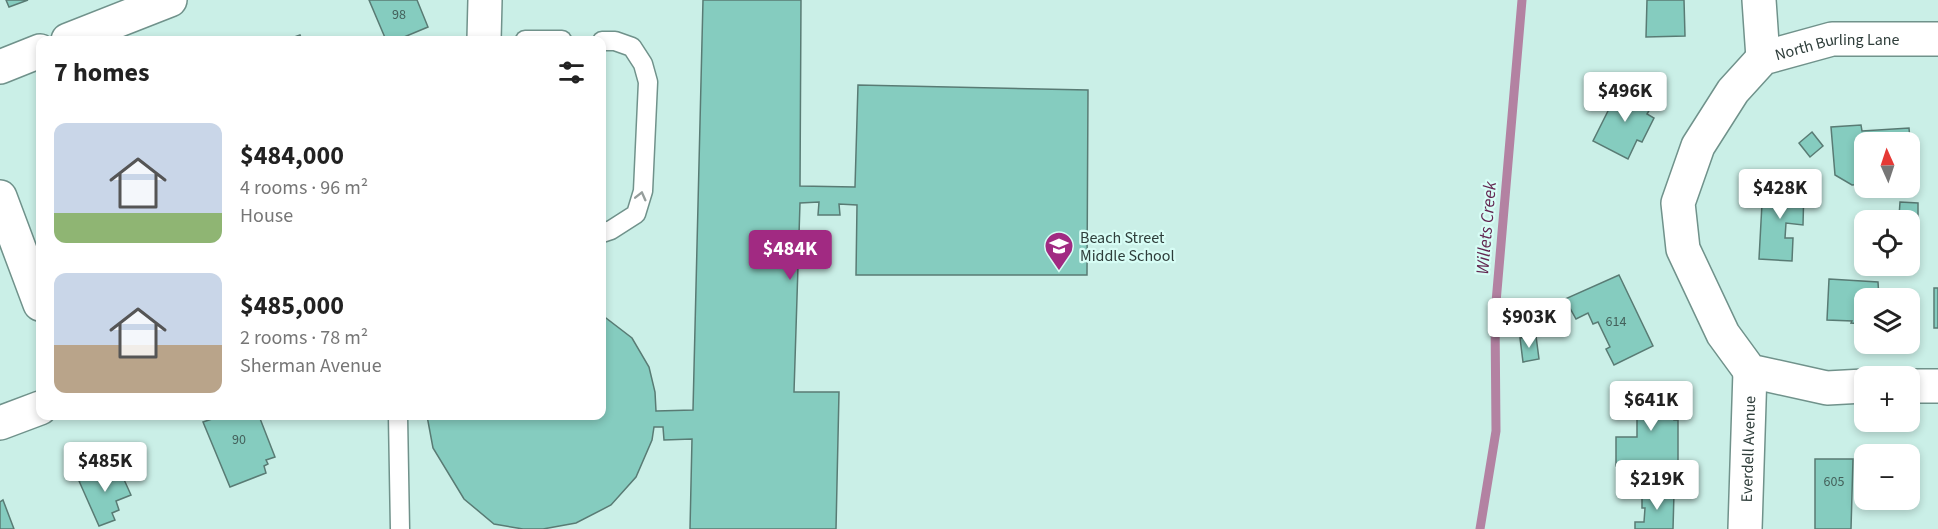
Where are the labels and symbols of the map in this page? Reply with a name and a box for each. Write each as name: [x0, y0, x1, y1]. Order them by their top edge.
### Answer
house number: 98: [392, 5, 406, 25]
street label: North Burling Lane: [1773, 29, 1900, 66]
pin: $496K: [1583, 72, 1667, 123]
north arrow: [1854, 132, 1920, 198]
pin: $428K: [1738, 169, 1822, 220]
water label: Willets Creek: [1470, 180, 1503, 276]
one-way arrow: [633, 191, 646, 201]
place label: Beach Street Middle School: [1080, 227, 1175, 267]
pin: $484K: [748, 230, 832, 281]
school or university icon: Beach Street Middle School: [1043, 230, 1075, 272]
pin: $903K: [1487, 298, 1571, 349]
house number: 614: [1606, 312, 1626, 332]
pin: $641K: [1609, 381, 1693, 432]
street label: Everdell Avenue: [1736, 395, 1761, 503]
house number: 90: [232, 430, 246, 450]
pin: $485K: [63, 442, 147, 493]
pin: $219K: [1615, 460, 1699, 511]
house number: 605: [1824, 472, 1844, 492]

